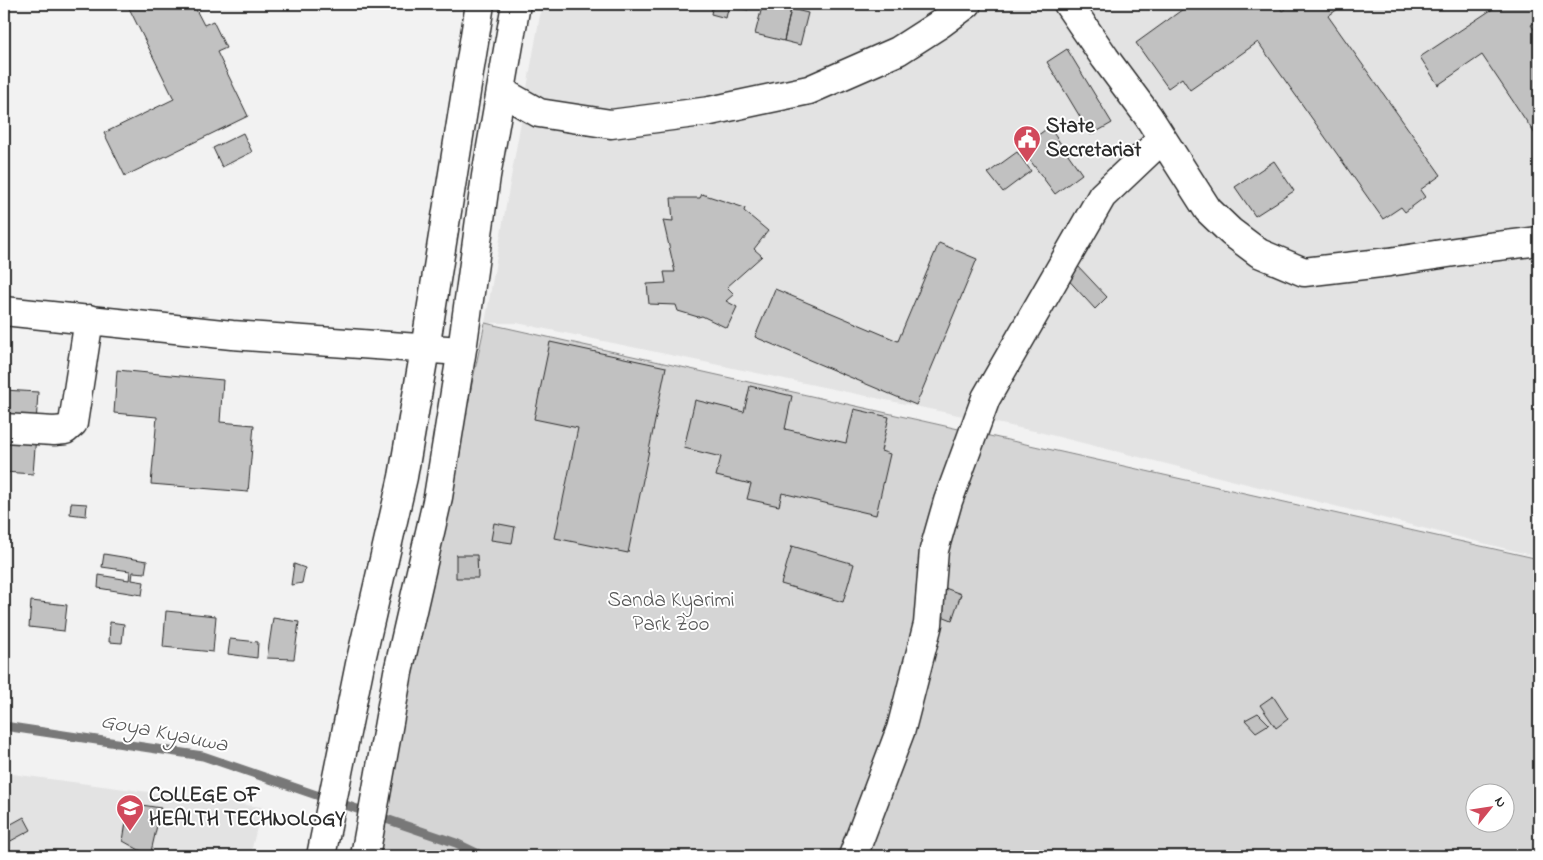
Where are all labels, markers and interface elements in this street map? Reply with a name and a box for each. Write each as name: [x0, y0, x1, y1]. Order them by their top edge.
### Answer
place label: State Secretariat: [1046, 112, 1142, 166]
public building icon: State Secretariat: [1012, 124, 1042, 163]
park label: Sanda Kyarimi Park Zoo: [607, 586, 735, 640]
water label: Goya Kyauwa: [98, 706, 231, 762]
place label: COLLEGE OF HEALTH TECHNOLOGY: [149, 781, 345, 835]
north arrow: [1466, 782, 1516, 832]
school or university icon: COLLEGE OF HEALTH TECHNOLOGY: [115, 793, 145, 832]
text: N: [1489, 793, 1511, 812]

